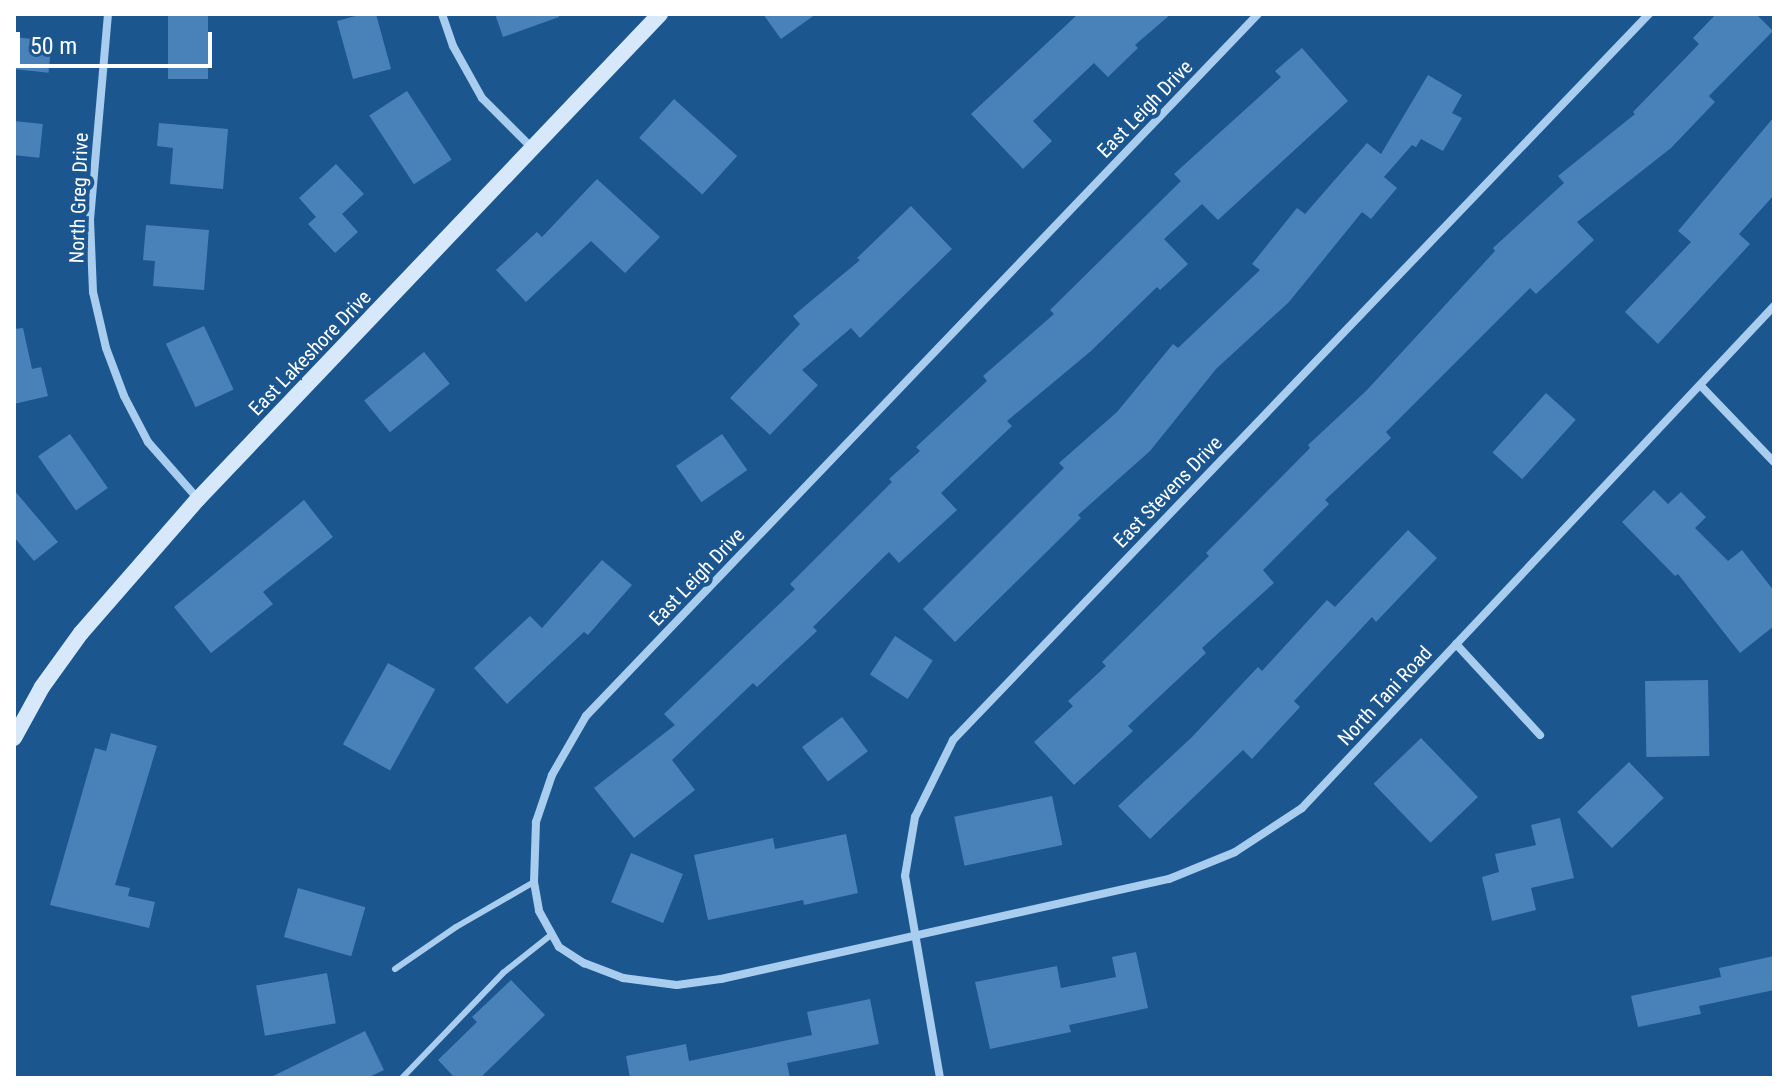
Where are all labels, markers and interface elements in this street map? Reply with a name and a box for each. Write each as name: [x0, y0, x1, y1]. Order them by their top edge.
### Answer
scale bar: [20, 16, 216, 66]
text: 50 m: [30, 32, 77, 60]
street label: East Leigh Drive: [1092, 55, 1198, 163]
street label: North Greg Drive: [65, 132, 93, 264]
street label: East Lakeshore Drive: [244, 285, 376, 421]
street label: East Stevens Drive: [1109, 431, 1227, 553]
street label: East Leigh Drive: [644, 523, 750, 631]
street label: North Tani Road: [1333, 641, 1437, 751]

